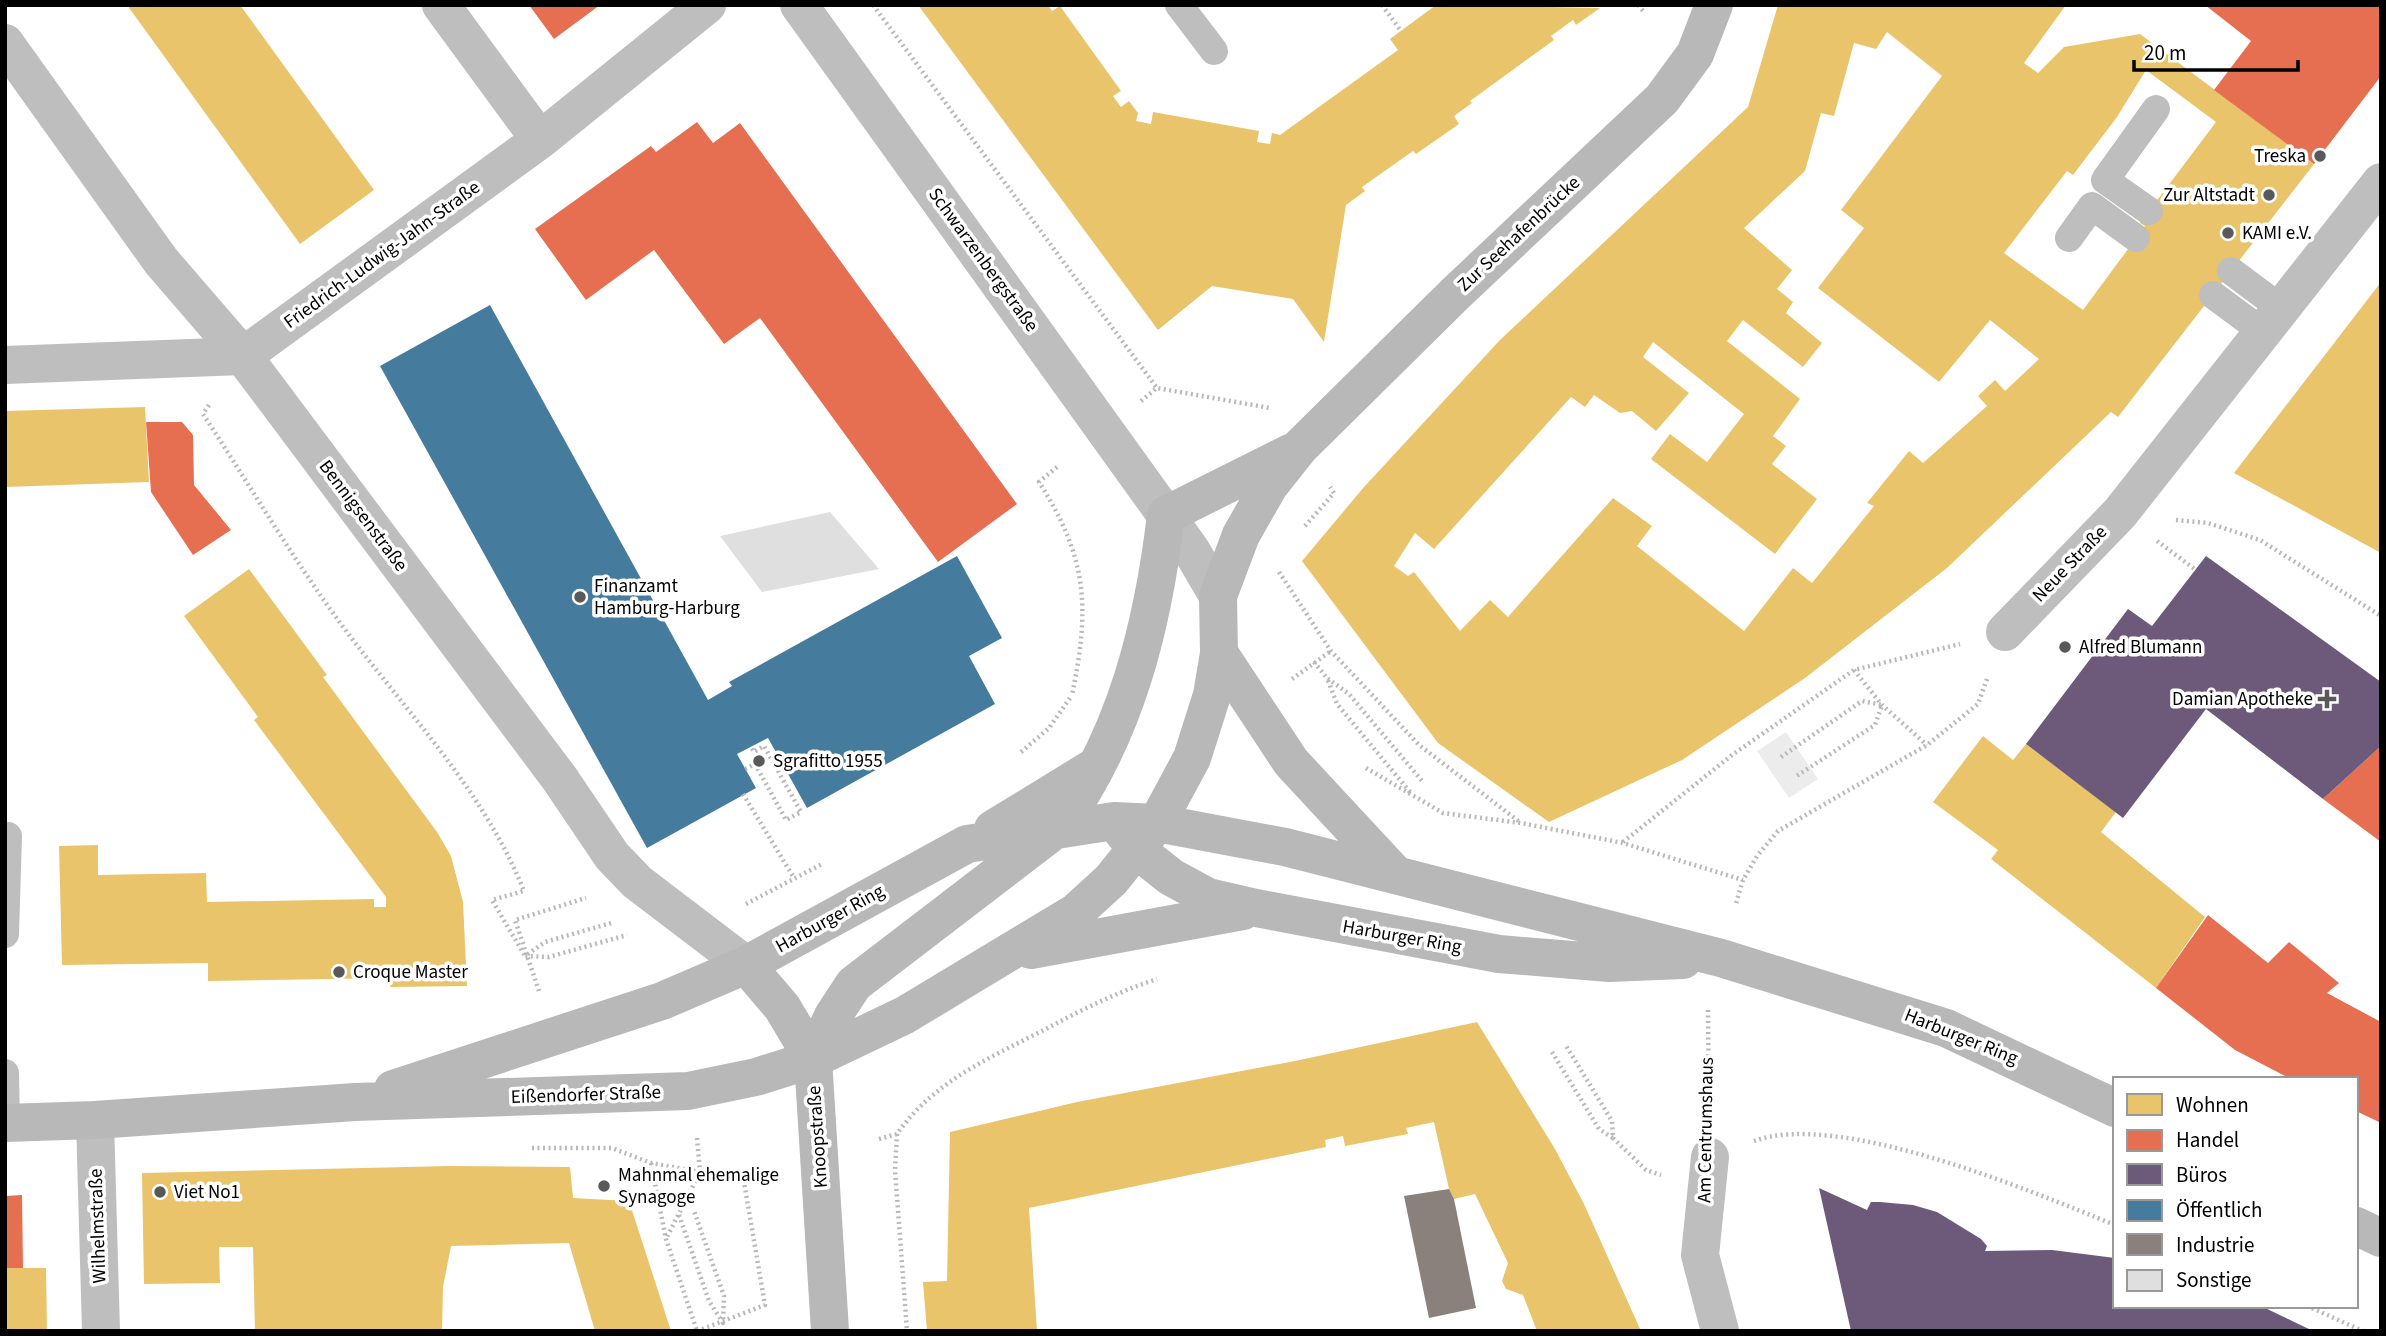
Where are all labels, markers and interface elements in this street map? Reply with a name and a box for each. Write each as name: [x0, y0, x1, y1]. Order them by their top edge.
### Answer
scale bar: [2134, 28, 2298, 72]
text: 20 m: [2144, 38, 2186, 68]
place label: Treska: [2254, 143, 2306, 170]
marker: Treska: [2312, 148, 2328, 164]
street label: Zur Seehafenbrücke: [1452, 170, 1586, 298]
street label: Friedrich-Ludwig-Jahn-Straße: [278, 174, 486, 336]
street label: Schwarzenbergstraße: [921, 182, 1045, 338]
place label: Zur Altstadt: [2163, 182, 2256, 209]
marker: Zur Altstadt: [2261, 187, 2277, 203]
place label: KAMI e.V.: [2242, 220, 2312, 247]
marker: KAMI e.V.: [2220, 225, 2236, 241]
street label: Bennigsenstraße: [312, 455, 414, 577]
street label: Neue Straße: [2026, 520, 2114, 608]
place label: Finanzamt Hamburg-Harburg: [594, 573, 740, 622]
marker: Finanzamt Hamburg-Harburg: [572, 589, 588, 605]
place label: Alfred Blumann: [2079, 634, 2202, 661]
marker: Alfred Blumann: [2057, 639, 2073, 655]
place label: Damian Apotheke: [2172, 686, 2313, 713]
marker: Damian Apotheke: [2319, 691, 2335, 707]
place label: Sgrafitto 1955: [773, 748, 883, 775]
marker: Sgrafitto 1955: [751, 753, 767, 769]
street label: Harburger Ring: [771, 878, 890, 960]
street label: Harburger Ring: [1340, 913, 1464, 961]
place label: Croque Master: [353, 959, 468, 986]
marker: Croque Master: [331, 964, 347, 980]
street label: Harburger Ring: [1900, 1002, 2022, 1072]
street label: Am Centrumshaus: [1691, 1057, 1721, 1203]
legend: [2113, 1077, 2358, 1308]
street label: Eißendorfer Straße: [510, 1079, 662, 1111]
street label: Knoopstraße: [801, 1085, 835, 1189]
text: Wohnen: [2176, 1090, 2249, 1120]
text: Handel: [2176, 1125, 2239, 1155]
text: Büros: [2176, 1160, 2227, 1190]
place label: Mahnmal ehemalige Synagoge: [618, 1162, 779, 1211]
street label: Wilhelmstraße: [83, 1168, 113, 1284]
marker: Mahnmal ehemalige Synagoge: [596, 1178, 612, 1194]
place label: Viet No1: [174, 1179, 240, 1206]
marker: Viet No1: [152, 1184, 168, 1200]
text: Öffentlich: [2176, 1195, 2262, 1225]
text: Industrie: [2176, 1230, 2254, 1260]
text: Sonstige: [2176, 1265, 2251, 1295]

